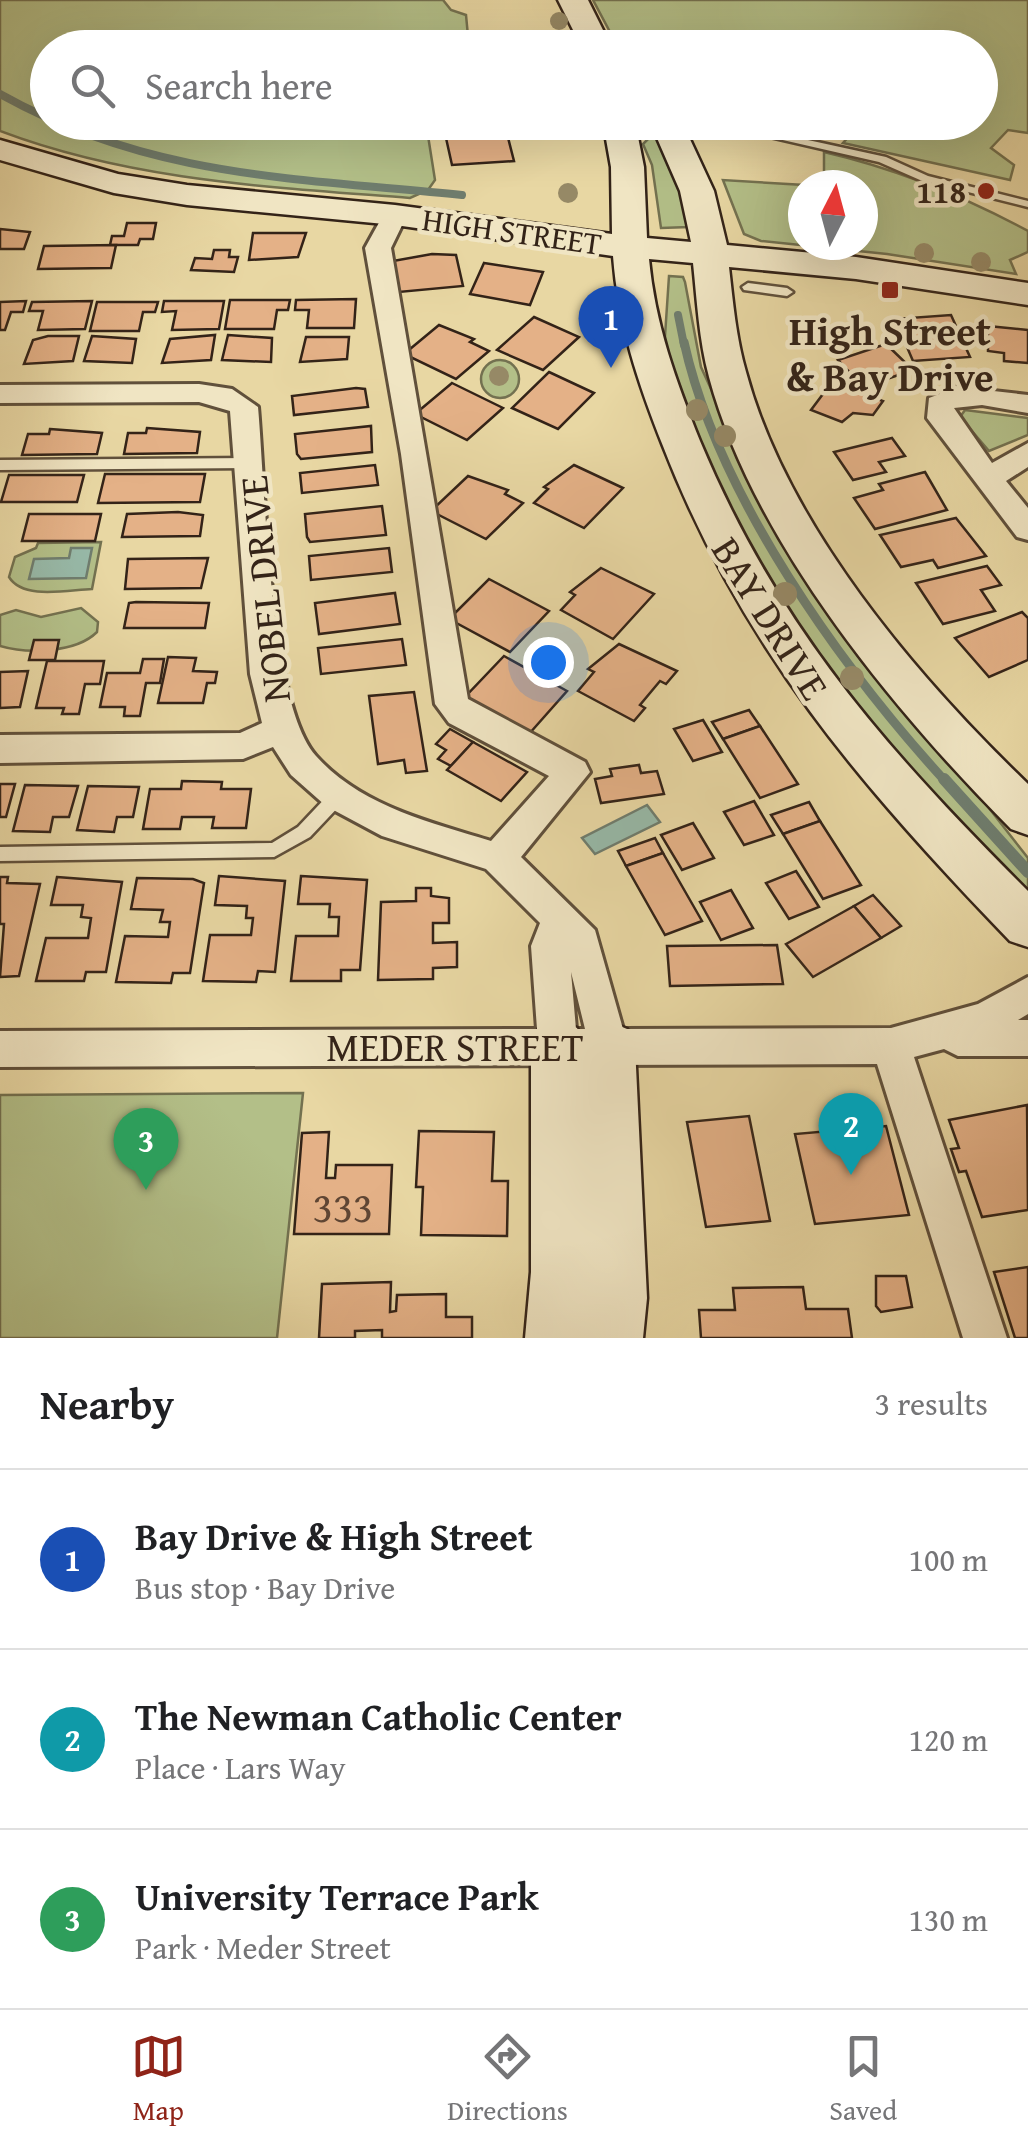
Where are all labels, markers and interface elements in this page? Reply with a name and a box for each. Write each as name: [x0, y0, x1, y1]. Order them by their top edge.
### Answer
search box: [30, 30, 998, 140]
text: Search here: [145, 57, 333, 113]
icon: search: [65, 58, 120, 113]
place label: 118: [916, 168, 966, 215]
north arrow: [788, 170, 878, 260]
marker: 118: [975, 180, 997, 202]
street label: HIGH STREET: [419, 195, 605, 267]
marker: High Street & Bay Drive: [879, 279, 901, 301]
pin: 1: [578, 286, 644, 368]
place label: High Street & Bay Drive: [786, 301, 994, 406]
street label: NOBEL DRIVE: [223, 473, 305, 705]
street label: BAY DRIVE: [698, 525, 844, 711]
your location: [523, 637, 574, 688]
street label: MEDER STREET: [326, 1017, 584, 1076]
pin: 2: [818, 1092, 884, 1175]
pin: 3: [114, 1108, 178, 1190]
house number: 333: [313, 1176, 373, 1237]
text: Nearby: [40, 1373, 174, 1434]
text: 3 results: [875, 1380, 988, 1427]
text: Bay Drive & High Street: [135, 1508, 532, 1564]
text: 1: [64, 1536, 81, 1583]
text: 100 m: [909, 1536, 988, 1583]
text: Bus stop · Bay Drive: [135, 1564, 395, 1611]
text: The Newman Catholic Center: [135, 1688, 622, 1744]
text: 2: [64, 1716, 81, 1763]
text: 120 m: [909, 1716, 988, 1763]
text: Place · Lars Way: [135, 1744, 346, 1791]
text: University Terrace Park: [135, 1868, 539, 1924]
text: 3: [64, 1896, 81, 1943]
text: 130 m: [909, 1896, 988, 1943]
text: Park · Meder Street: [135, 1924, 391, 1971]
tab: Map: [131, 2029, 186, 2130]
tab: Directions: [447, 2029, 568, 2130]
tab: Saved: [829, 2029, 897, 2130]

